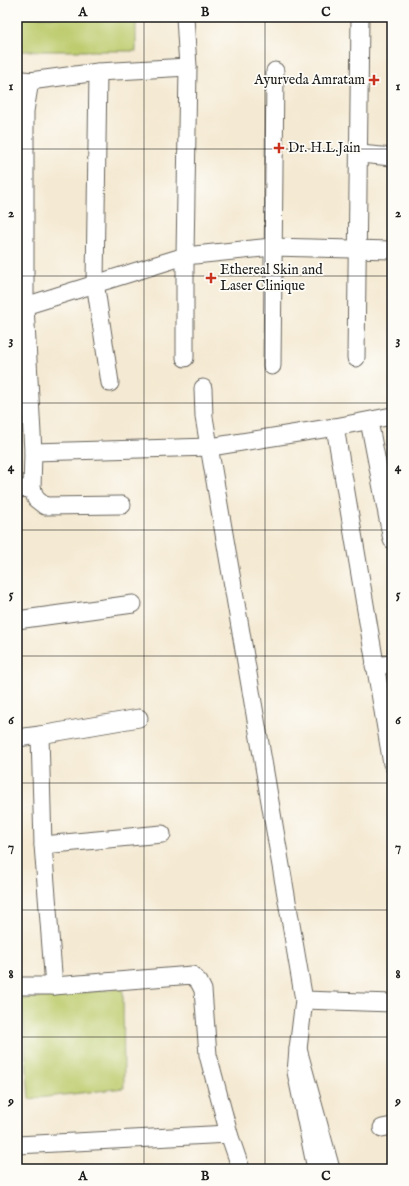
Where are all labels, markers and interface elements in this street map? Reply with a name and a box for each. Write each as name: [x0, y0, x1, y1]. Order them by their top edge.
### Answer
text: A: [78, 4, 89, 21]
text: B: [201, 4, 210, 21]
text: C: [321, 4, 331, 21]
place label: Ayurveda Amratam: [253, 71, 365, 89]
marker: Ayurveda Amratam: [368, 74, 380, 86]
text: 1: [9, 78, 14, 95]
text: 1: [396, 78, 401, 95]
place label: Dr. H.L.Jain: [288, 139, 361, 157]
marker: Dr. H.L.Jain: [273, 142, 285, 154]
text: 2: [8, 205, 14, 222]
text: 2: [395, 205, 401, 222]
place label: Ethereal Skin and Laser Clinique: [220, 261, 323, 295]
marker: Ethereal Skin and Laser Clinique: [205, 272, 217, 284]
text: 3: [9, 332, 14, 349]
text: 3: [396, 332, 401, 349]
text: 4: [8, 459, 15, 476]
text: 4: [395, 459, 402, 476]
text: 5: [9, 586, 14, 603]
text: 5: [396, 586, 401, 603]
text: 6: [8, 712, 14, 729]
text: 6: [395, 712, 401, 729]
text: 7: [8, 839, 14, 856]
text: 7: [395, 839, 401, 856]
text: 8: [8, 966, 14, 983]
text: 8: [395, 966, 401, 983]
text: 9: [7, 1093, 14, 1110]
text: 9: [394, 1093, 401, 1110]
text: A: [78, 1168, 89, 1185]
text: B: [201, 1168, 210, 1185]
text: C: [321, 1168, 331, 1185]

